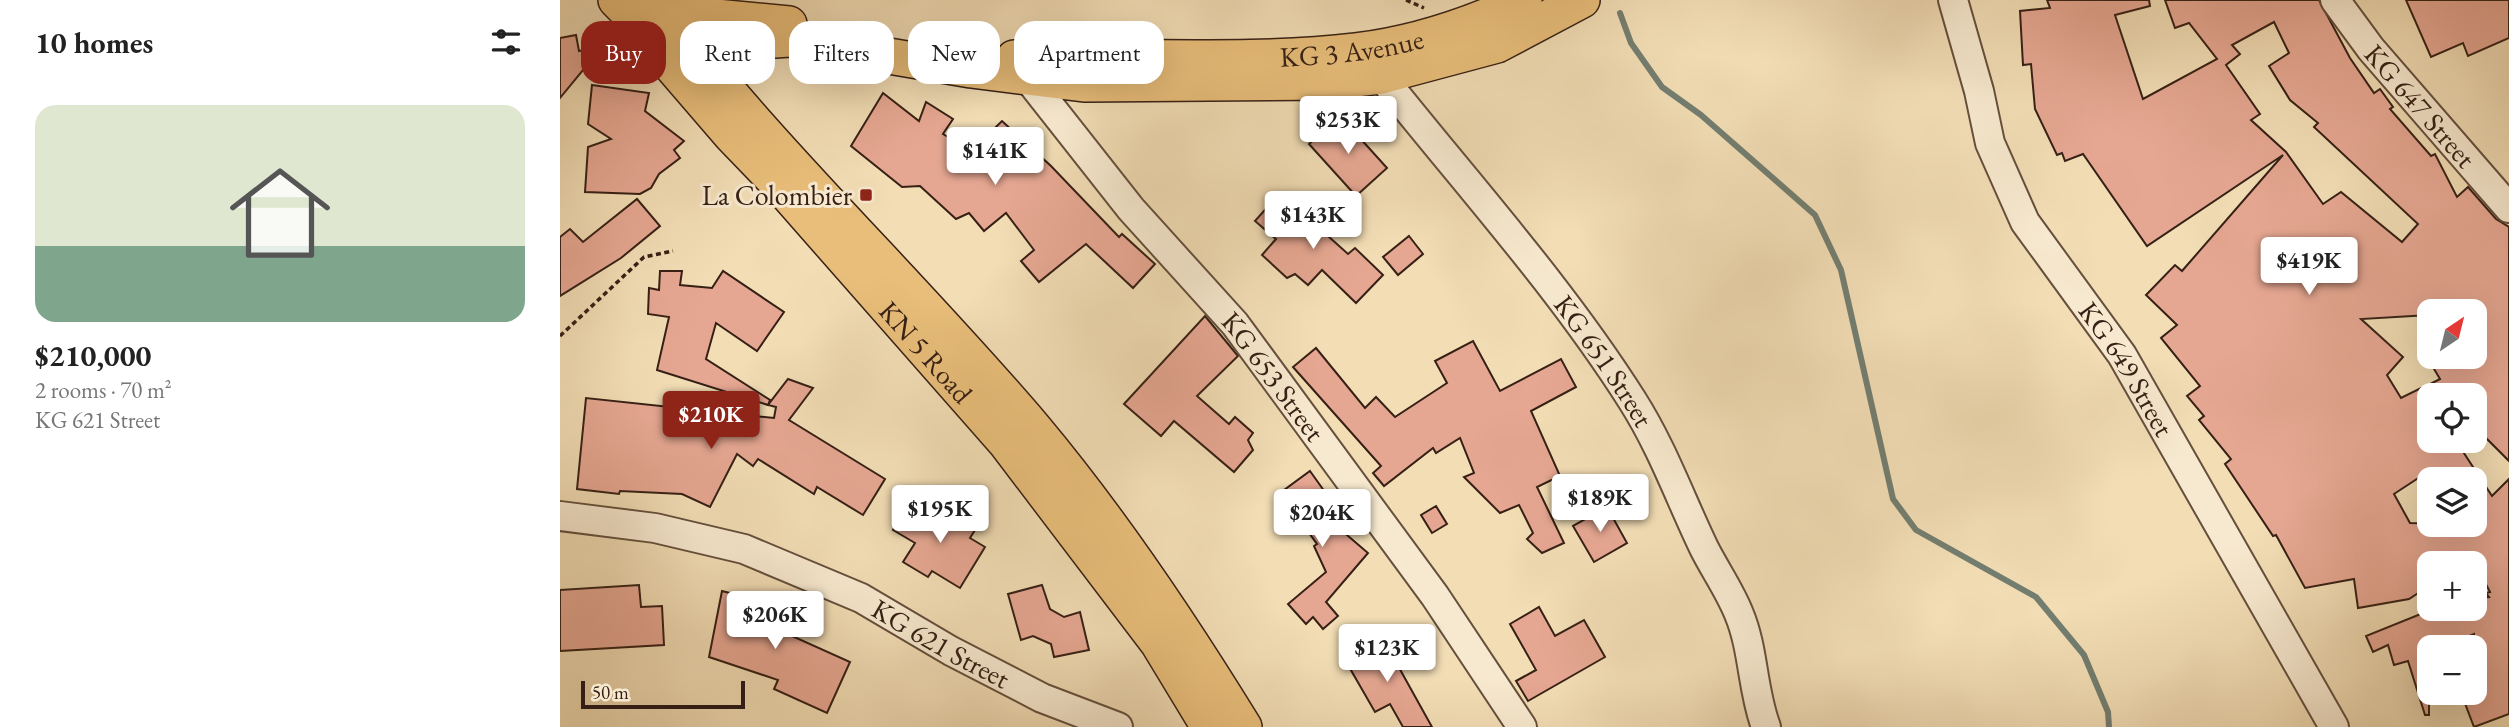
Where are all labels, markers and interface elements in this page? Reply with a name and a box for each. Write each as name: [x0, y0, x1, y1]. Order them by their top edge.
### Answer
street label: KG 3 Avenue: [1279, 20, 1427, 75]
chip: Buy: [581, 21, 666, 84]
chip: Rent: [680, 21, 775, 84]
chip: Filters: [789, 21, 894, 84]
chip: New: [908, 21, 1000, 84]
chip: Apartment: [1014, 21, 1164, 84]
text: 10 homes: [35, 23, 153, 62]
icon: filters: [487, 23, 525, 61]
street label: KG 647 Street: [2357, 36, 2484, 175]
pin: $253K: [1299, 96, 1397, 156]
text: $253K: [1316, 104, 1380, 134]
pin: $141K: [946, 128, 1044, 187]
text: $141K: [963, 135, 1027, 165]
icon: home: [217, 150, 343, 276]
place label: La Colombier: [702, 177, 853, 213]
marker: La Colombier: [858, 187, 874, 203]
pin: $143K: [1264, 191, 1362, 251]
text: $143K: [1281, 199, 1345, 229]
pin: $419K: [2260, 238, 2358, 297]
text: $419K: [2277, 245, 2341, 275]
street label: KG 651 Street: [1546, 287, 1662, 433]
street label: KN 5 Road: [871, 293, 981, 411]
street label: KG 649 Street: [2071, 294, 2183, 443]
north arrow: [2417, 299, 2487, 369]
map controls: [2417, 299, 2487, 705]
street label: KG 653 Street: [1214, 303, 1333, 449]
text: $210,000: [35, 336, 151, 375]
text: 2 rooms · 70 m²: [35, 375, 172, 405]
button: locate: [2417, 383, 2487, 453]
pin: $210K: [662, 392, 760, 451]
text: $210K: [679, 399, 743, 429]
text: KG 621 Street: [35, 405, 160, 435]
button: layers: [2417, 467, 2487, 537]
pin: $189K: [1551, 475, 1649, 534]
text: $189K: [1568, 482, 1632, 512]
pin: $195K: [891, 486, 989, 545]
pin: $204K: [1273, 490, 1371, 549]
text: $195K: [908, 493, 972, 523]
text: $204K: [1290, 497, 1354, 527]
button: +: [2417, 551, 2487, 621]
street label: KG 621 Street: [865, 590, 1016, 696]
pin: $206K: [726, 592, 824, 651]
text: $206K: [743, 599, 807, 629]
pin: $123K: [1338, 624, 1436, 684]
text: $123K: [1355, 632, 1419, 662]
button: −: [2417, 635, 2487, 705]
scale bar: [581, 678, 746, 710]
text: 50 m: [592, 680, 629, 705]

